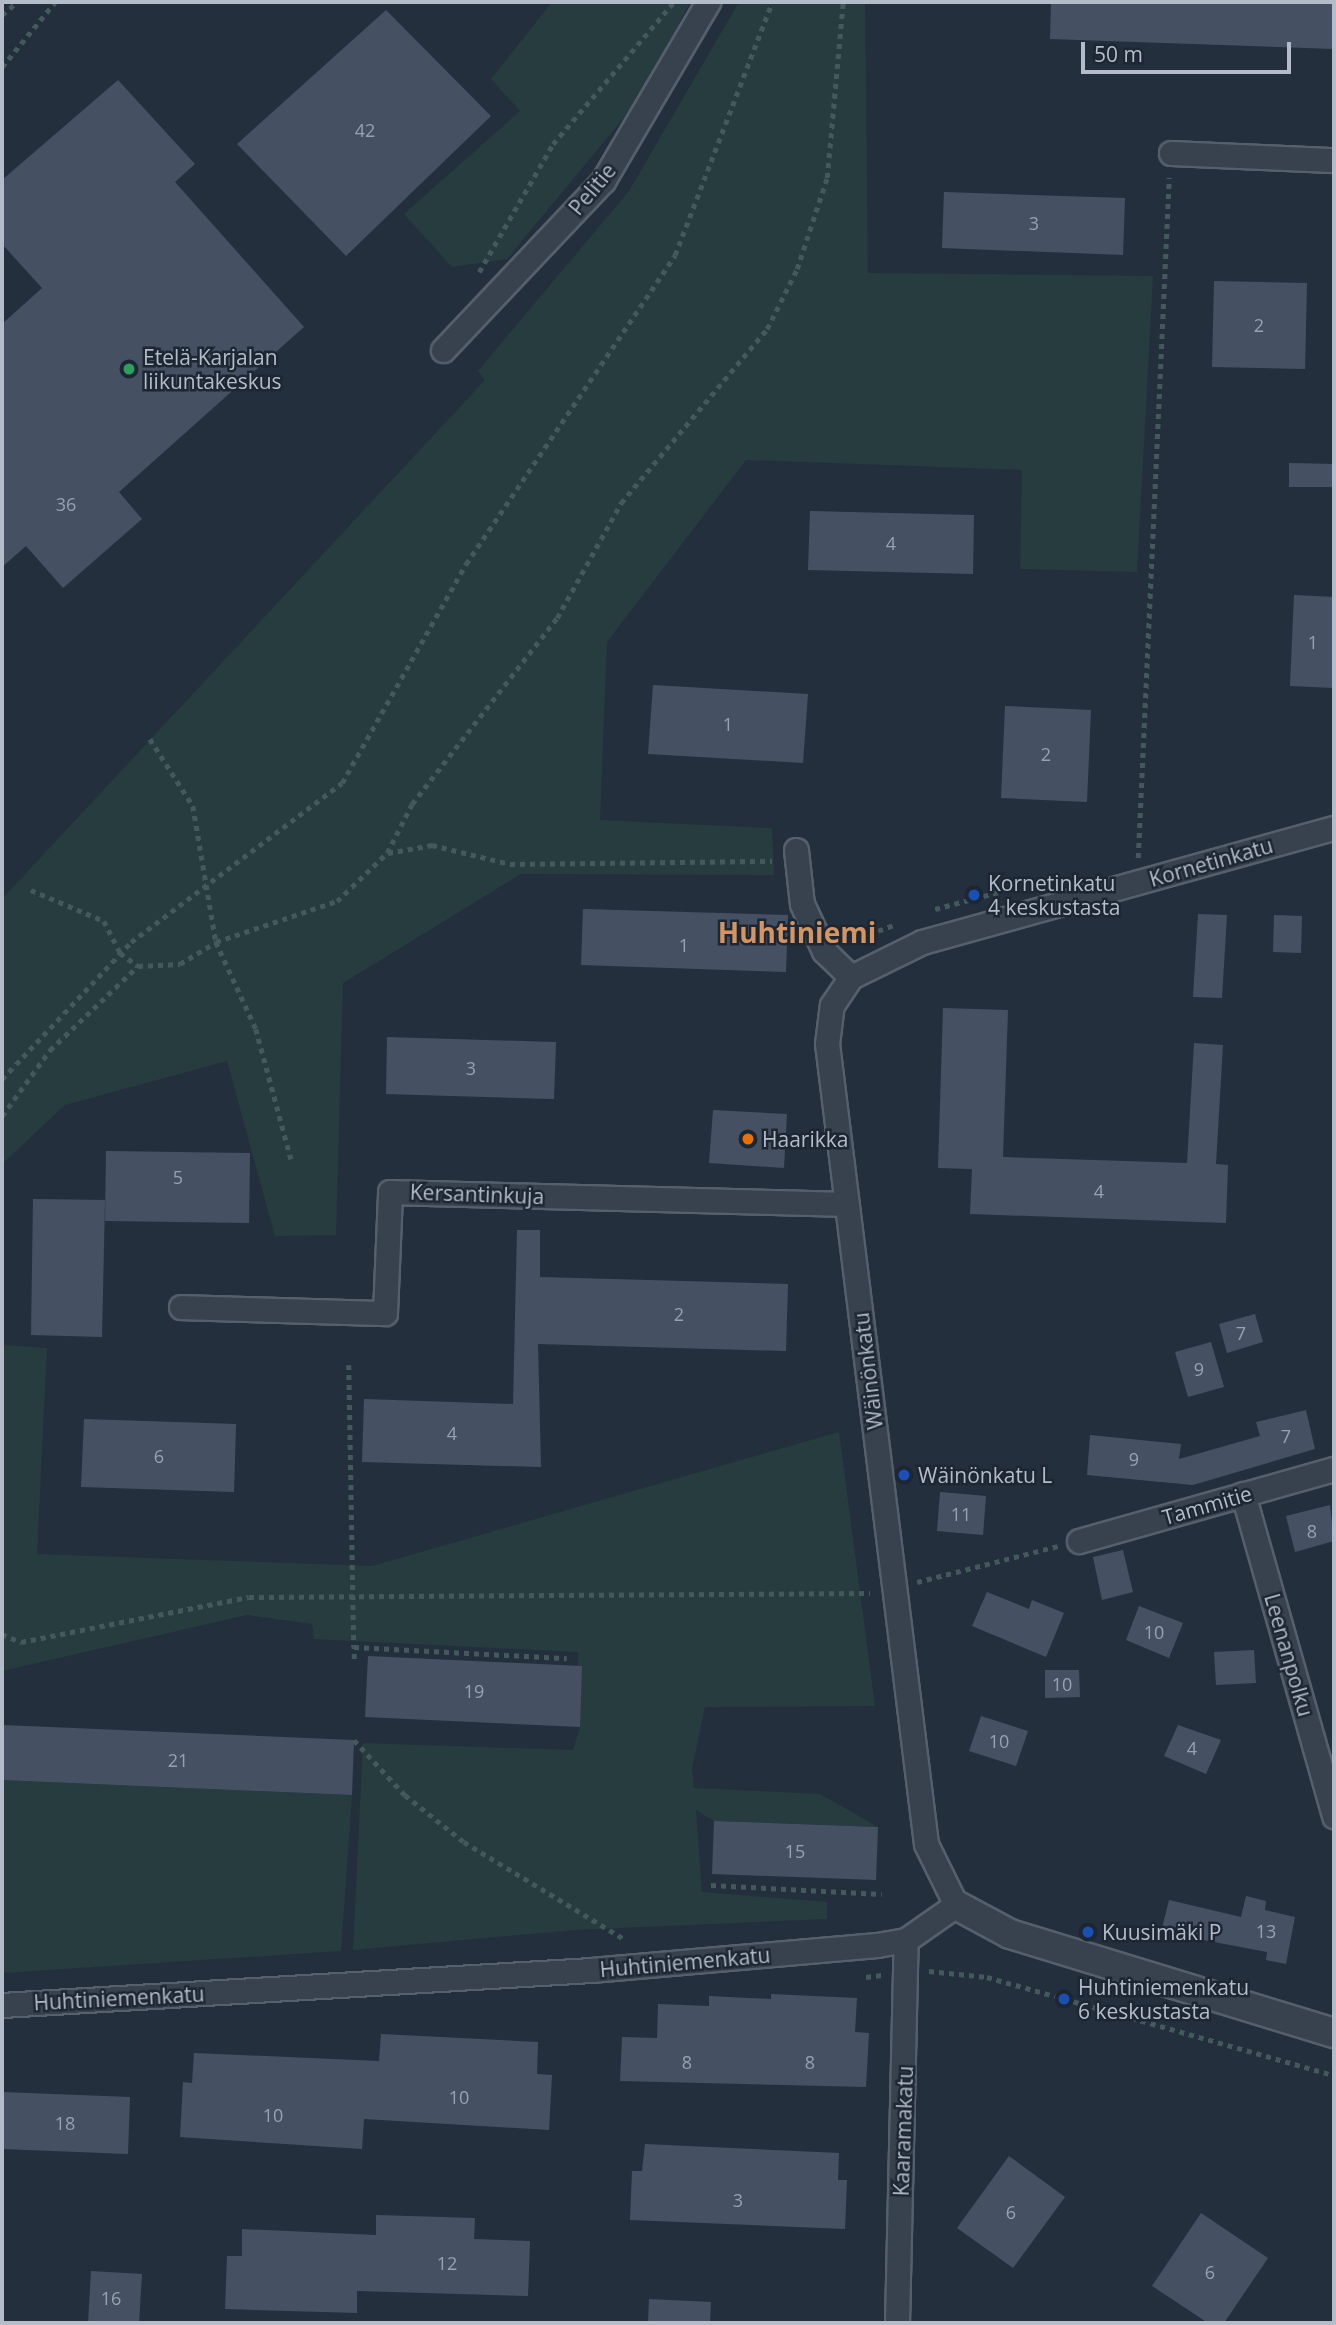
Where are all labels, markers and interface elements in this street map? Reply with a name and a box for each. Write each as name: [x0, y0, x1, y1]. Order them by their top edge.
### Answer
scale bar: [1084, 28, 1294, 72]
text: 50 m: [1094, 40, 1143, 68]
house number: 42: [355, 119, 375, 141]
street label: Pelitie: [563, 158, 621, 220]
house number: 3: [1029, 212, 1039, 234]
house number: 2: [1254, 314, 1264, 336]
place label: Etelä-Karjalan liikuntakeskus: [143, 344, 282, 394]
marker: Etelä-Karjalan liikuntakeskus: [121, 361, 137, 377]
house number: 36: [56, 493, 76, 515]
house number: 4: [886, 532, 896, 554]
house number: 1: [1308, 631, 1318, 653]
house number: 1: [723, 713, 733, 735]
house number: 2: [1041, 743, 1051, 765]
street label: Kornetinkatu: [1146, 832, 1276, 892]
place label: Kornetinkatu 4 keskustasta: [988, 870, 1121, 920]
marker: Kornetinkatu 4 keskustasta: [966, 887, 982, 903]
district label: Huhtiniemi: [718, 915, 876, 949]
house number: 1: [679, 934, 689, 956]
house number: 3: [466, 1057, 476, 1079]
place label: Haarikka: [762, 1126, 848, 1152]
marker: Haarikka: [740, 1131, 756, 1147]
house number: 5: [173, 1166, 183, 1188]
street label: Kersantinkuja: [409, 1179, 545, 1209]
house number: 4: [1094, 1180, 1104, 1202]
house number: 2: [674, 1303, 684, 1325]
street label: Wäinönkatu: [848, 1311, 888, 1431]
house number: 7: [1236, 1322, 1246, 1344]
house number: 9: [1194, 1358, 1204, 1380]
house number: 4: [447, 1422, 457, 1444]
house number: 7: [1281, 1425, 1291, 1447]
house number: 6: [154, 1445, 164, 1467]
house number: 9: [1129, 1448, 1139, 1470]
place label: Wäinönkatu L: [918, 1462, 1052, 1488]
marker: Wäinönkatu L: [896, 1467, 912, 1483]
street label: Tammitie: [1159, 1480, 1255, 1530]
house number: 11: [951, 1503, 971, 1525]
house number: 8: [1307, 1520, 1317, 1542]
street label: Leenanpolku: [1259, 1591, 1319, 1719]
house number: 10: [1144, 1621, 1164, 1643]
house number: 10: [1052, 1673, 1072, 1695]
house number: 19: [464, 1680, 484, 1702]
house number: 10: [989, 1730, 1009, 1752]
house number: 4: [1187, 1737, 1197, 1759]
house number: 21: [168, 1749, 188, 1771]
house number: 15: [785, 1840, 805, 1862]
place label: Kuusimäki P: [1102, 1919, 1221, 1945]
house number: 13: [1256, 1920, 1276, 1942]
marker: Kuusimäki P: [1080, 1924, 1096, 1940]
street label: Huhtiniemenkatu: [599, 1942, 771, 1982]
place label: Huhtiniemenkatu 6 keskustasta: [1078, 1974, 1249, 2024]
street label: Huhtiniemenkatu: [33, 1981, 205, 2015]
marker: Huhtiniemenkatu 6 keskustasta: [1056, 1991, 1072, 2007]
house number: 8: [682, 2051, 692, 2073]
house number: 8: [805, 2051, 815, 2073]
street label: Kaaramakatu: [888, 2065, 918, 2197]
house number: 10: [449, 2086, 469, 2108]
house number: 10: [263, 2104, 283, 2126]
house number: 18: [55, 2112, 75, 2134]
house number: 3: [733, 2189, 743, 2211]
house number: 6: [1006, 2201, 1016, 2223]
house number: 12: [437, 2252, 457, 2274]
house number: 6: [1205, 2261, 1215, 2283]
house number: 16: [101, 2287, 121, 2309]

